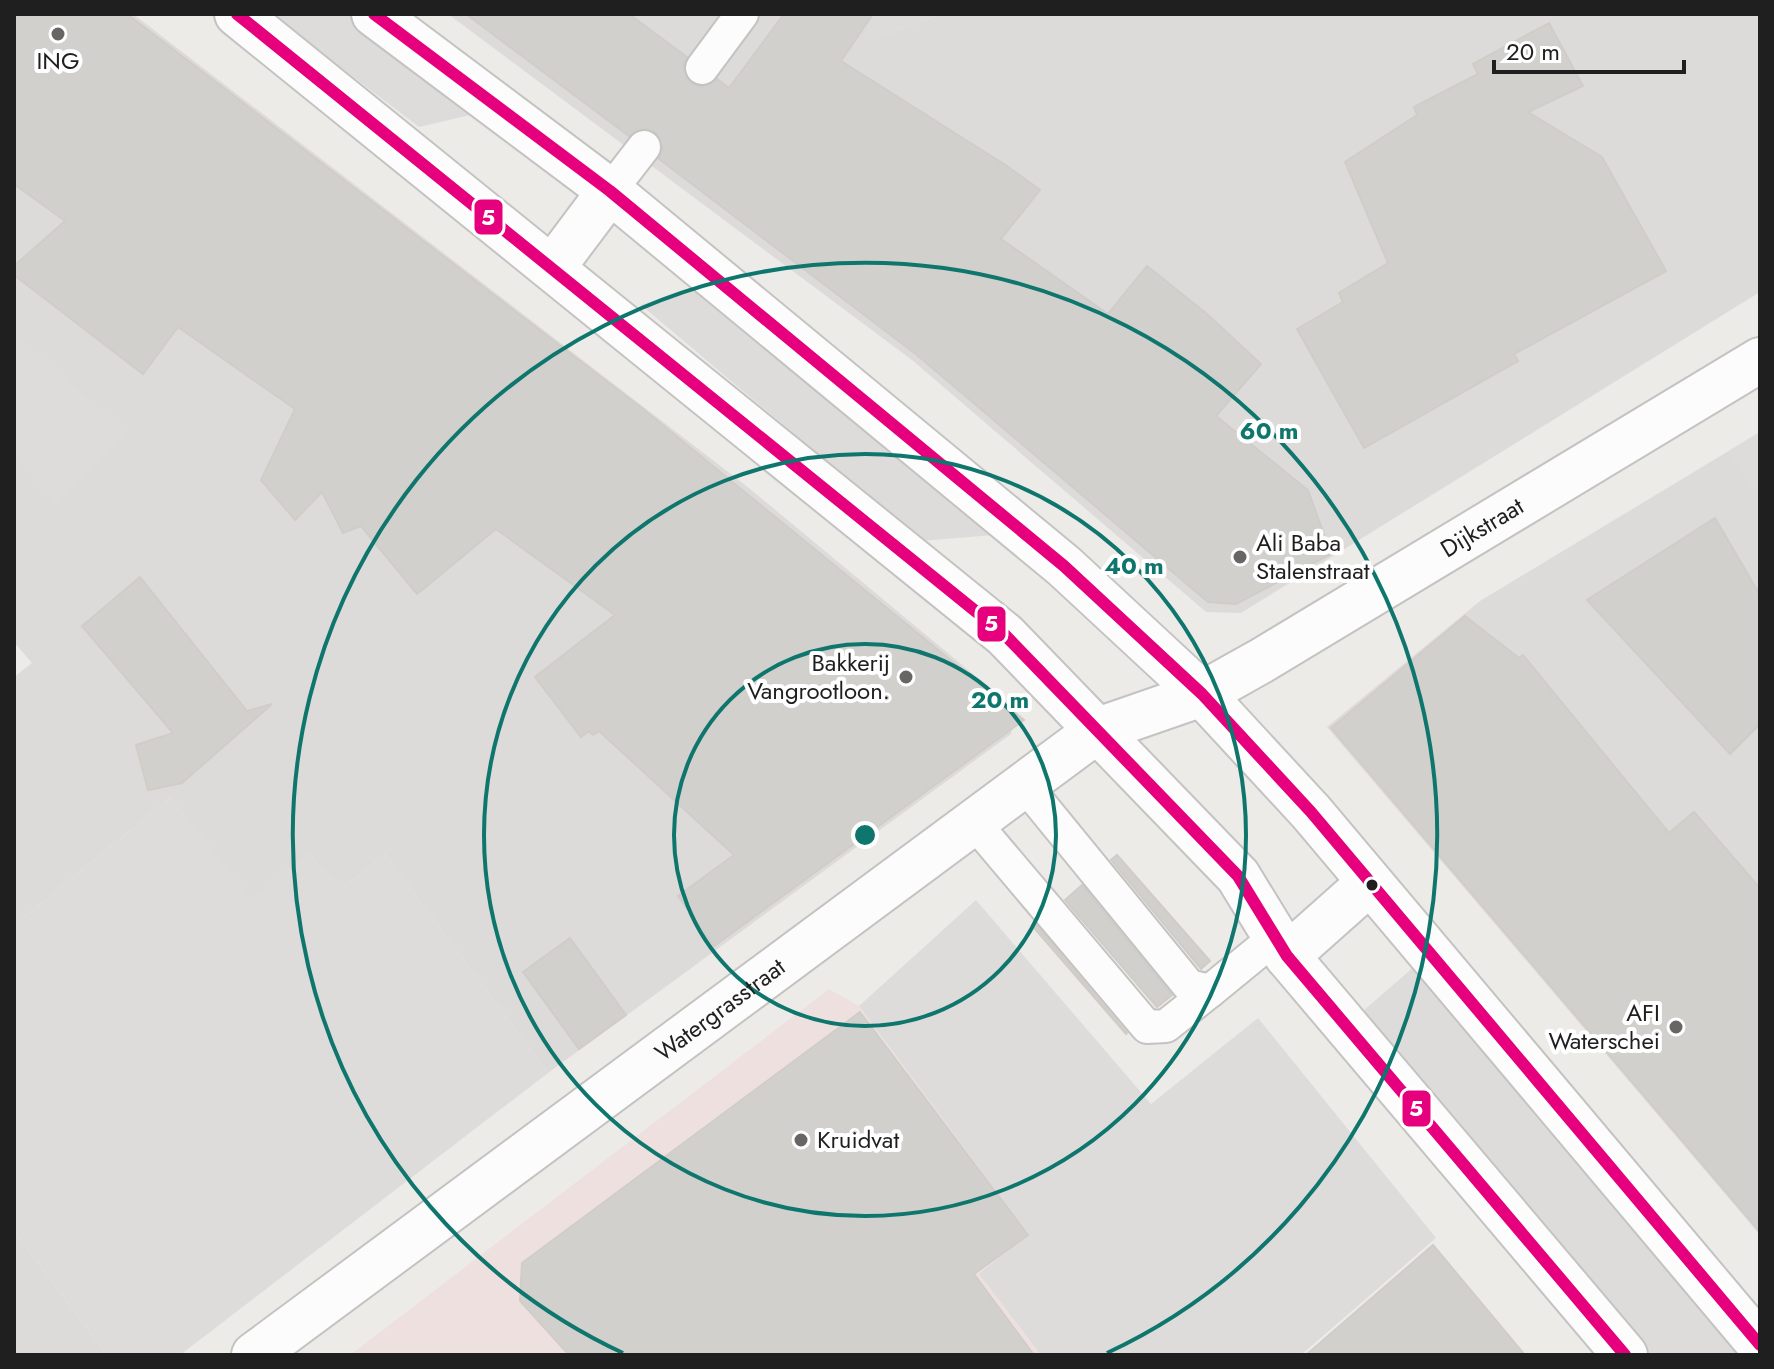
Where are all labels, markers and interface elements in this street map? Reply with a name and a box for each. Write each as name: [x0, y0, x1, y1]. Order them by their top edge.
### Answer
scale bar: [1494, 24, 1684, 74]
marker: ING: [49, 25, 67, 43]
text: 20 m: [1506, 34, 1560, 69]
place label: ING: [36, 43, 80, 78]
line badge: 5: [473, 198, 504, 236]
text: 5: [481, 201, 495, 233]
text: 60 m: [1240, 413, 1298, 448]
street label: Dijkstraat: [1433, 488, 1530, 566]
place label: Ali Baba Stalenstraat: [1256, 525, 1370, 588]
text: 40 m: [1104, 548, 1164, 583]
marker: Ali Baba Stalenstraat: [1231, 548, 1249, 566]
line badge: 5: [976, 605, 1007, 643]
text: 5: [984, 607, 998, 639]
place label: Bakkerij Vangrootloon.: [747, 645, 890, 708]
marker: Bakkerij Vangrootloon.: [897, 668, 915, 686]
text: 20 m: [971, 682, 1029, 717]
centre of rings: [851, 821, 879, 849]
unlabelled marker: [1364, 877, 1380, 893]
street label: Watergrasstraat: [647, 949, 793, 1070]
place label: AFI Waterschei: [1548, 995, 1660, 1058]
marker: AFI Waterschei: [1667, 1018, 1685, 1036]
line badge: 5: [1401, 1089, 1432, 1128]
text: 5: [1409, 1092, 1423, 1124]
place label: Kruidvat: [817, 1122, 899, 1157]
marker: Kruidvat: [792, 1131, 810, 1149]

